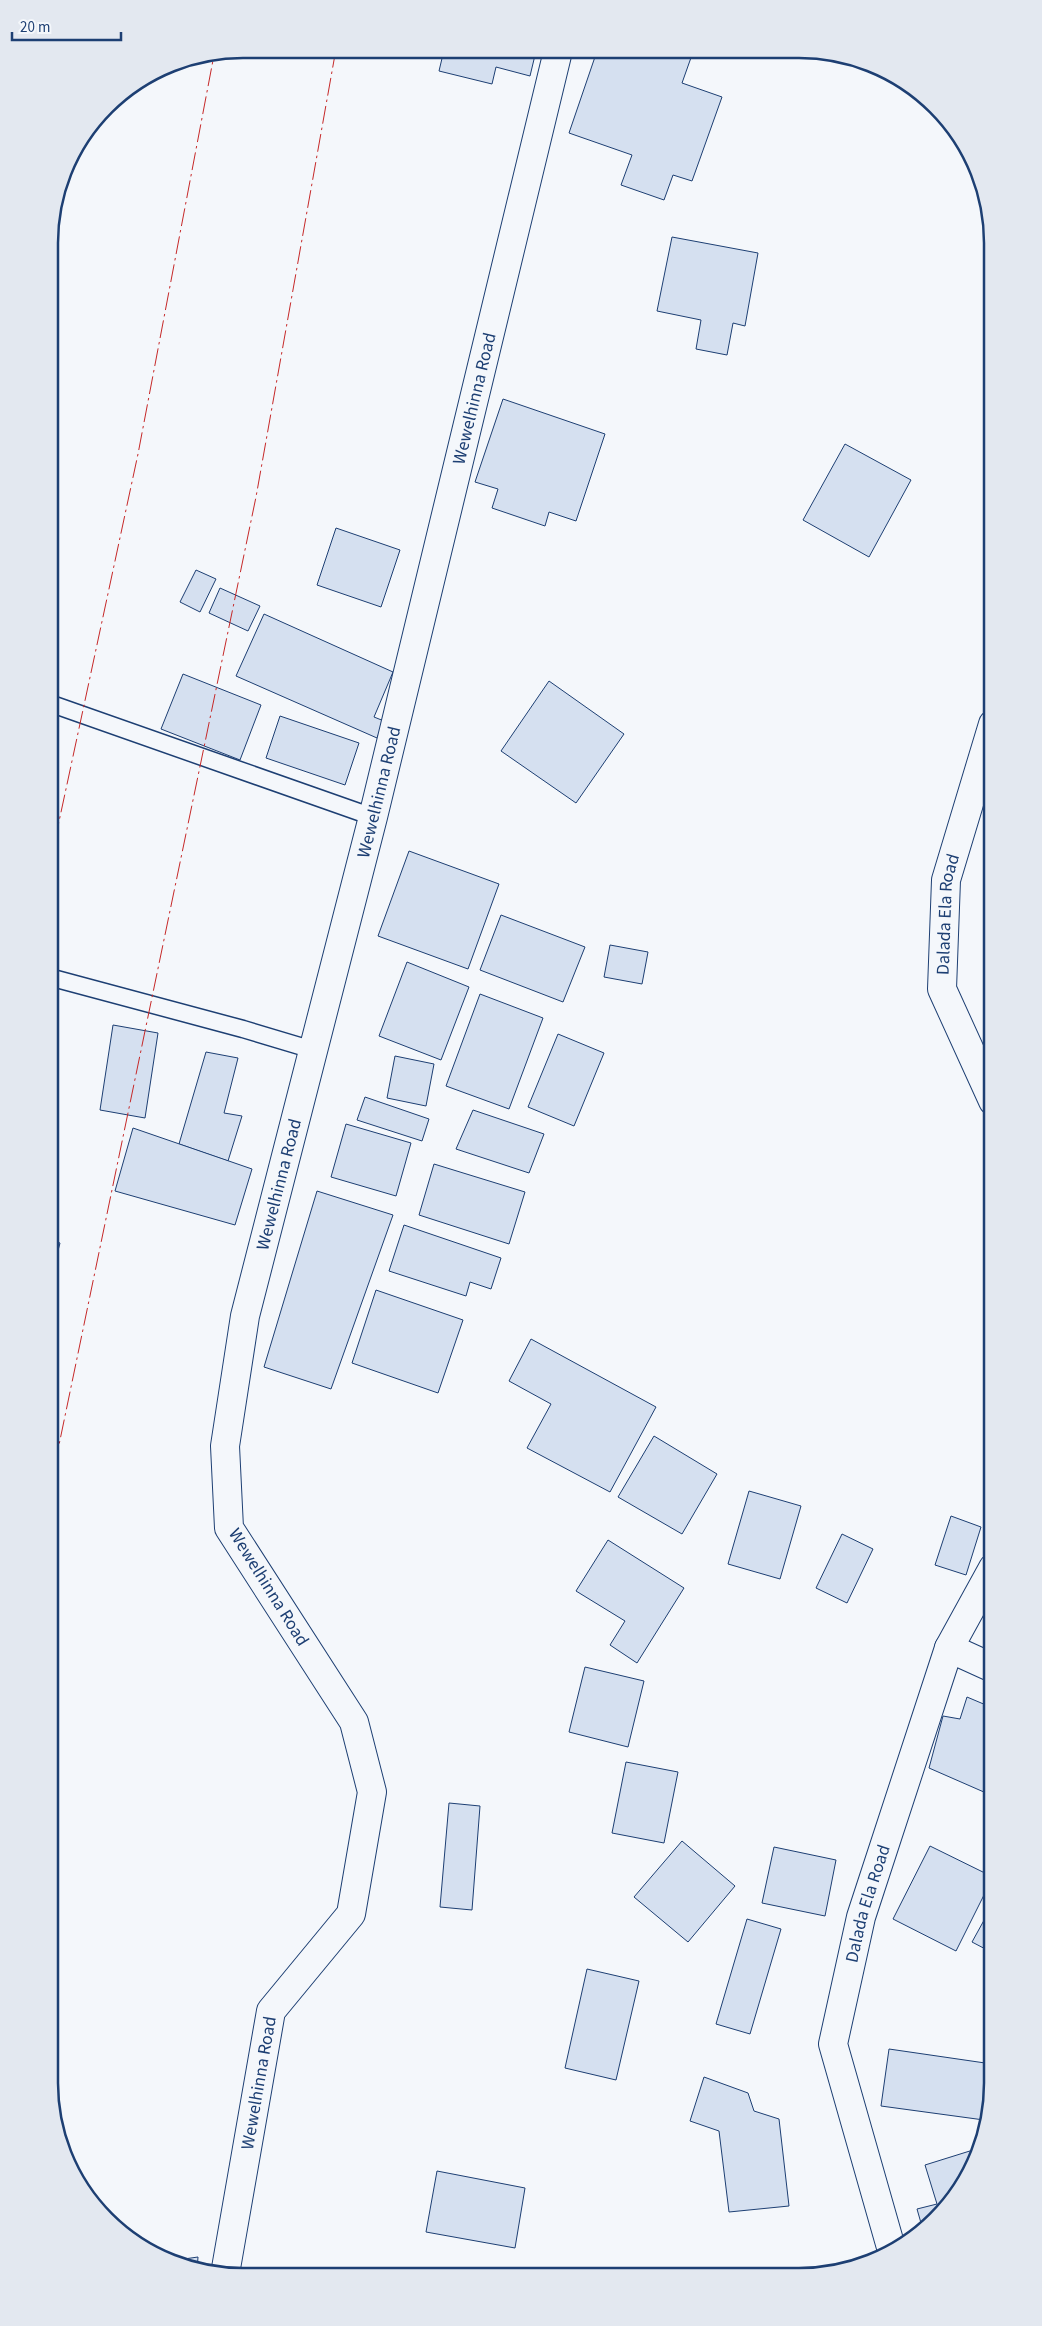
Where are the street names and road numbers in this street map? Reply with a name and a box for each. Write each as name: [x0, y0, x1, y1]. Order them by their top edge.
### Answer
street label: Wewelhinna Road: [447, 330, 503, 467]
street label: Wewelhinna Road: [351, 724, 407, 861]
street label: Dalada Ela Road: [931, 851, 966, 976]
street label: Wewelhinna Road: [250, 1116, 308, 1253]
street label: Wewelhinna Road: [222, 1523, 315, 1651]
street label: Dalada Ela Road: [839, 1841, 897, 1965]
street label: Wewelhinna Road: [235, 2014, 283, 2152]

